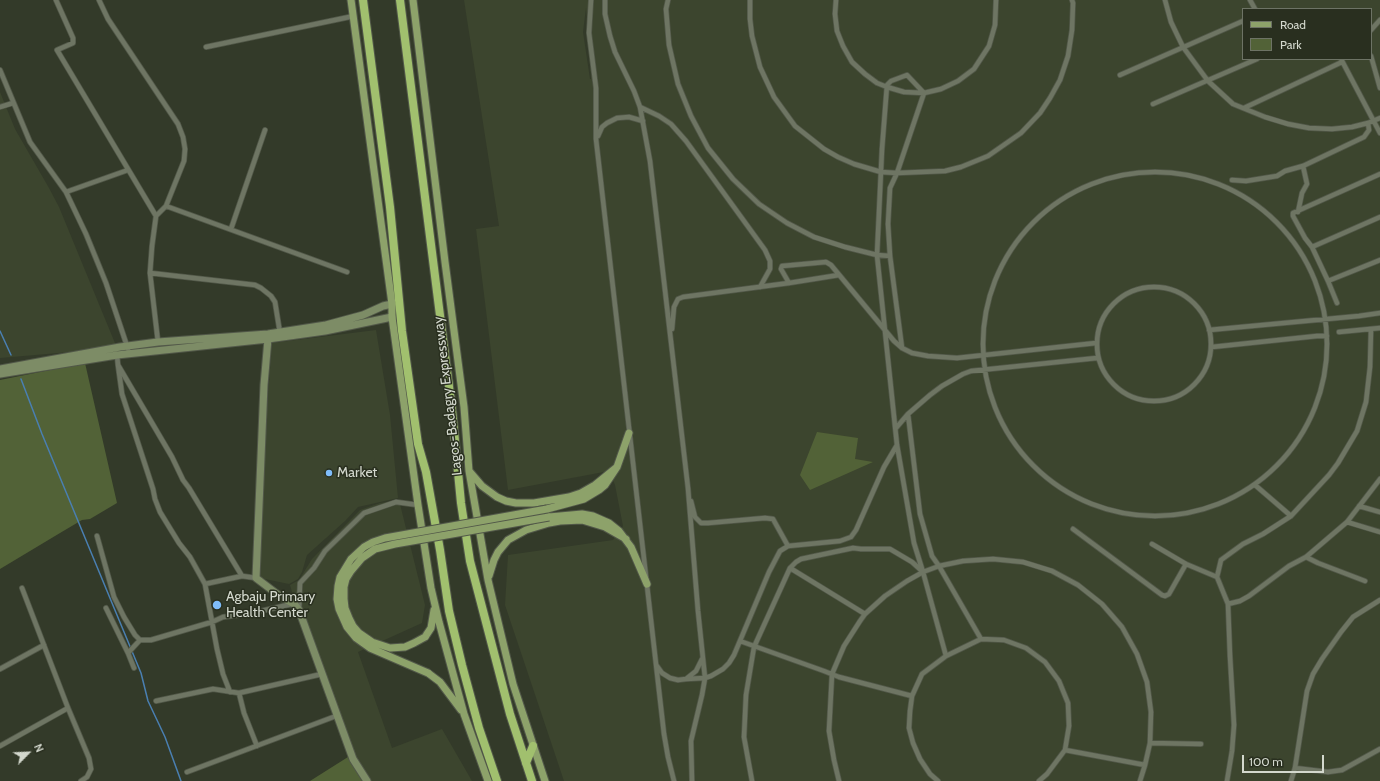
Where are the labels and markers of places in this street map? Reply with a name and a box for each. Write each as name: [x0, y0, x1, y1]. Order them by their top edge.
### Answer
place label: Market: [337, 465, 377, 481]
marker: Market: [324, 468, 334, 478]
place label: Agbaju Primary Health Center: [226, 589, 315, 622]
marker: Agbaju Primary Health Center: [211, 599, 223, 611]

